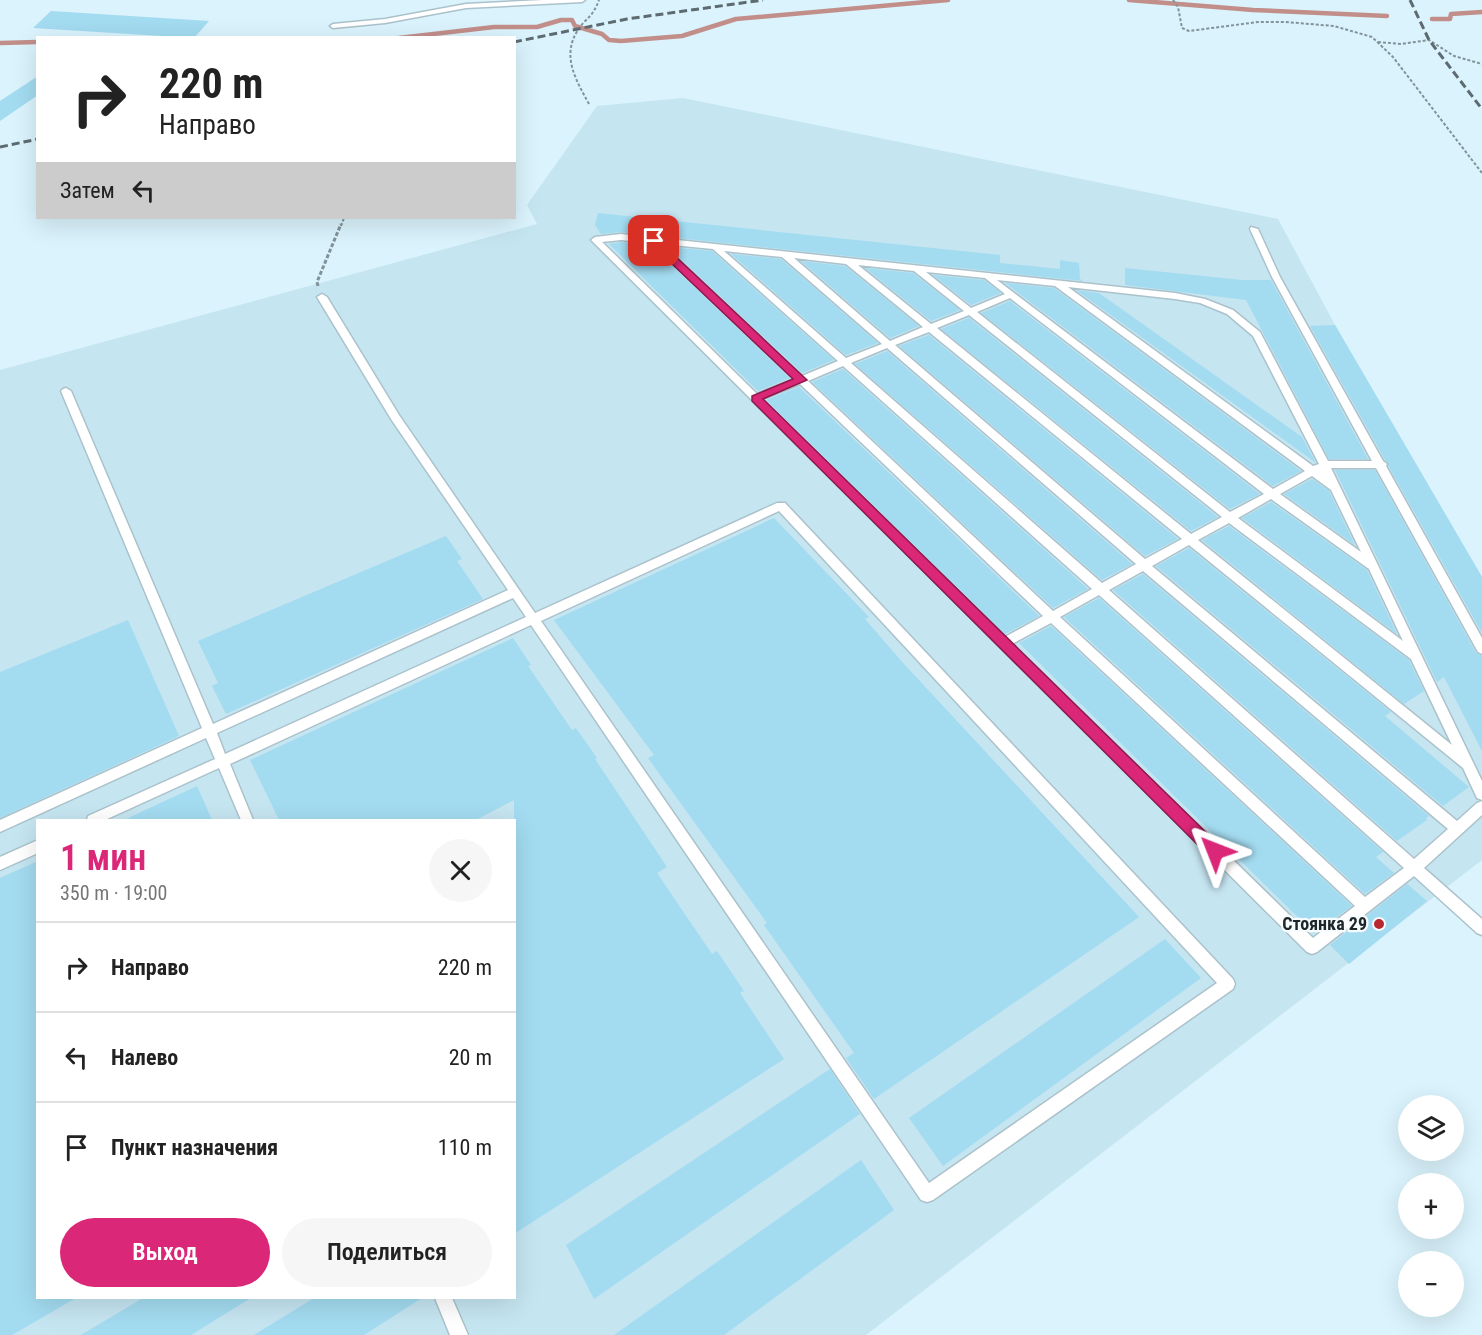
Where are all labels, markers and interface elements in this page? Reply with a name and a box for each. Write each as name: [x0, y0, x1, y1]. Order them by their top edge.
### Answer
text: 220 m: [159, 59, 264, 108]
icon: right: [60, 60, 138, 138]
text: Направо: [159, 109, 256, 141]
icon: left: [127, 174, 160, 207]
text: Затем: [60, 178, 115, 203]
pin: [628, 215, 679, 266]
icon: arrive: [637, 224, 670, 257]
position arrow: [1183, 819, 1247, 883]
text: 1 мин: [60, 837, 146, 879]
button: close: [429, 839, 492, 902]
text: 350 m · 19:00: [60, 881, 167, 905]
place label: Стоянка 29: [1282, 913, 1367, 934]
marker: Стоянка 29: [1372, 917, 1386, 931]
icon: right: [60, 951, 93, 984]
text: Направо: [111, 955, 189, 980]
text: 220 m: [438, 955, 492, 980]
icon: left: [60, 1041, 93, 1074]
text: Налево: [111, 1045, 178, 1070]
text: 20 m: [449, 1045, 492, 1070]
map controls: [1398, 1095, 1464, 1317]
button: layers: [1398, 1095, 1464, 1161]
icon: arrive: [60, 1131, 93, 1164]
text: Пункт назначения: [111, 1135, 278, 1160]
text: 110 m: [438, 1135, 492, 1160]
button: +: [1398, 1173, 1464, 1239]
button: Выход: [60, 1218, 270, 1287]
button: Поделиться: [282, 1218, 492, 1287]
button: −: [1398, 1251, 1464, 1317]

